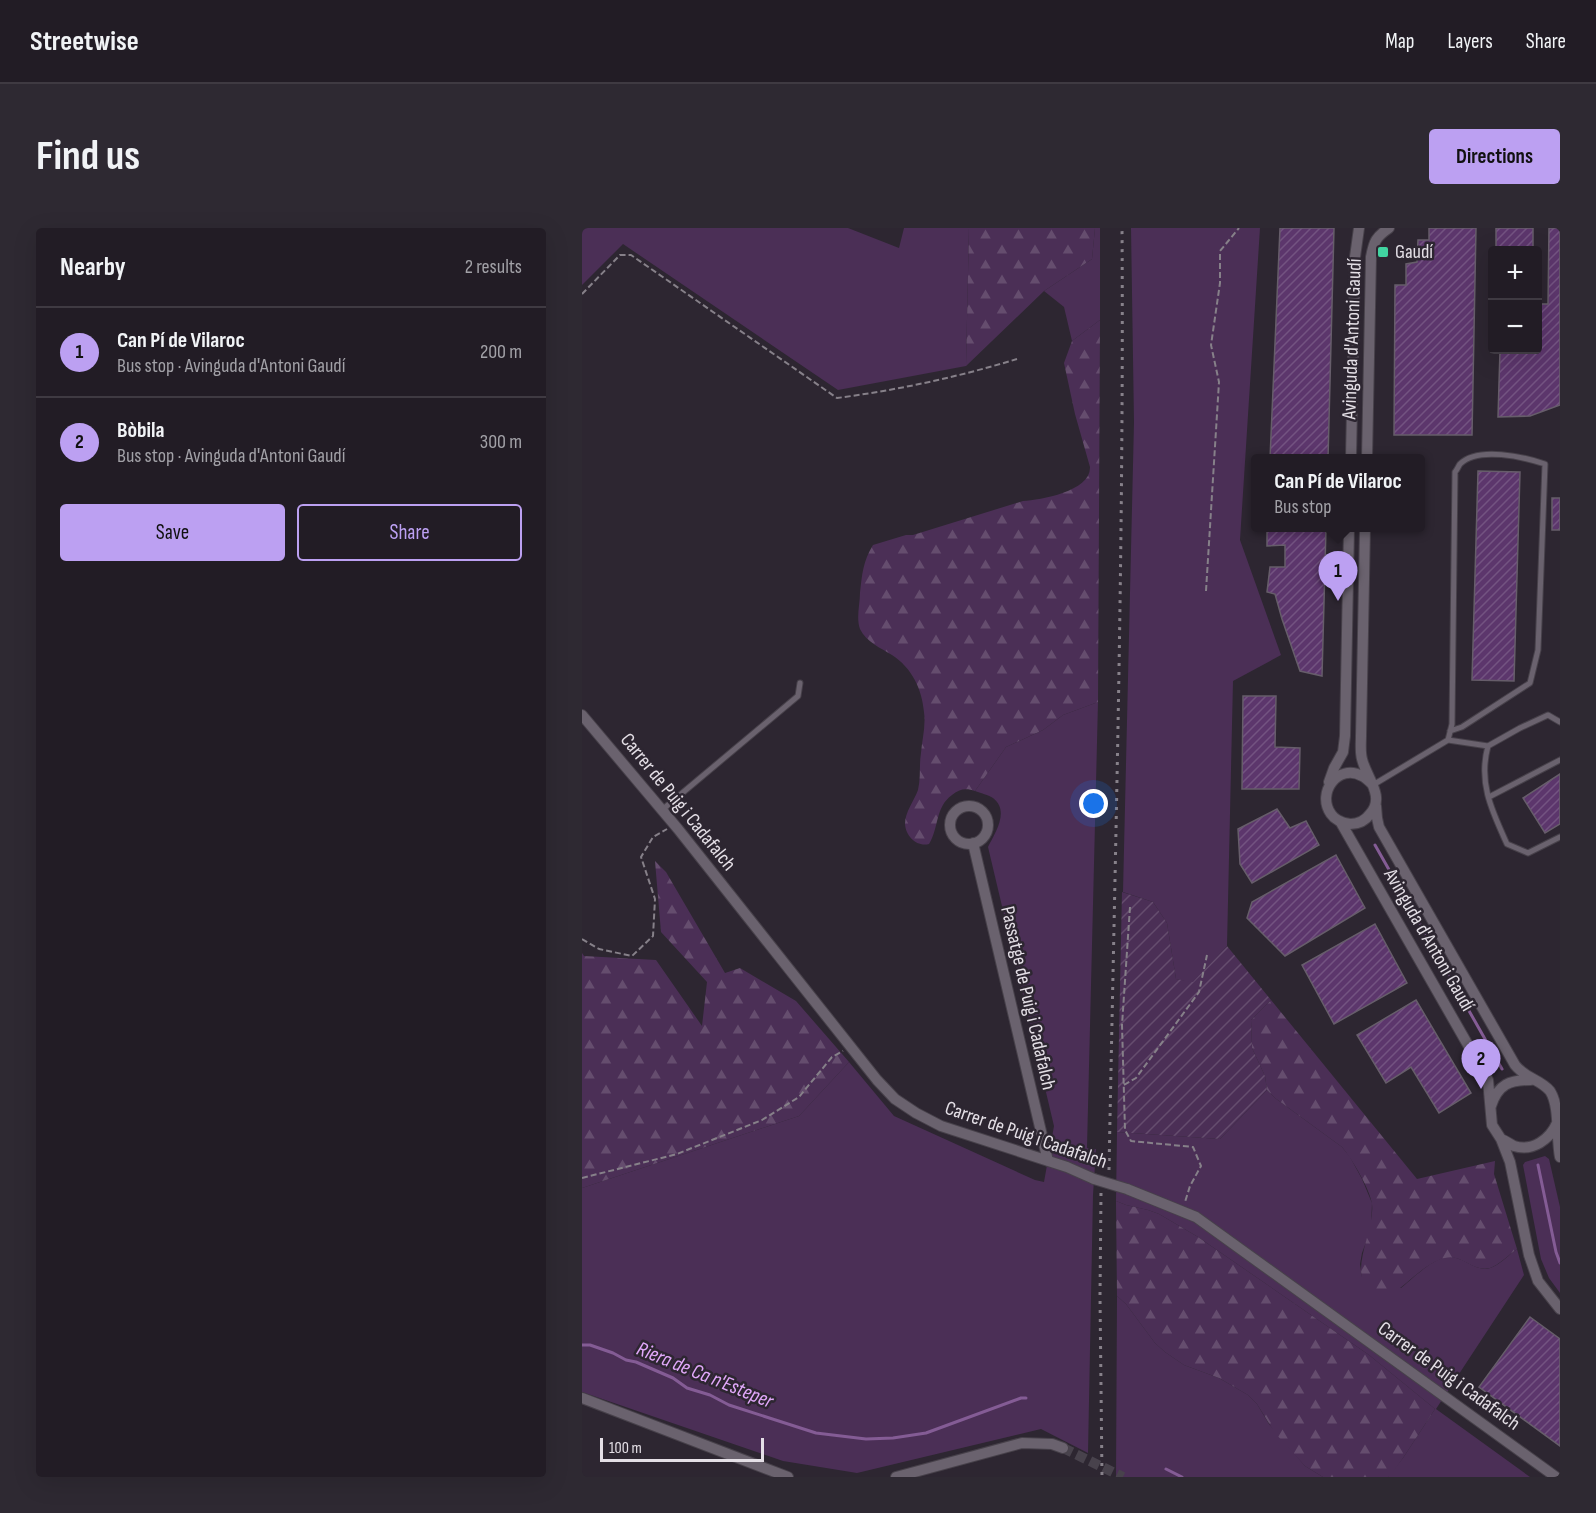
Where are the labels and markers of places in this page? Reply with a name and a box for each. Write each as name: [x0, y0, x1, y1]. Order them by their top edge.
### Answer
place label: Gaudí: [1395, 240, 1433, 264]
marker: Gaudí: [1376, 245, 1390, 259]
pin: 1: [1318, 552, 1358, 601]
pin: 2: [1462, 1040, 1500, 1089]

